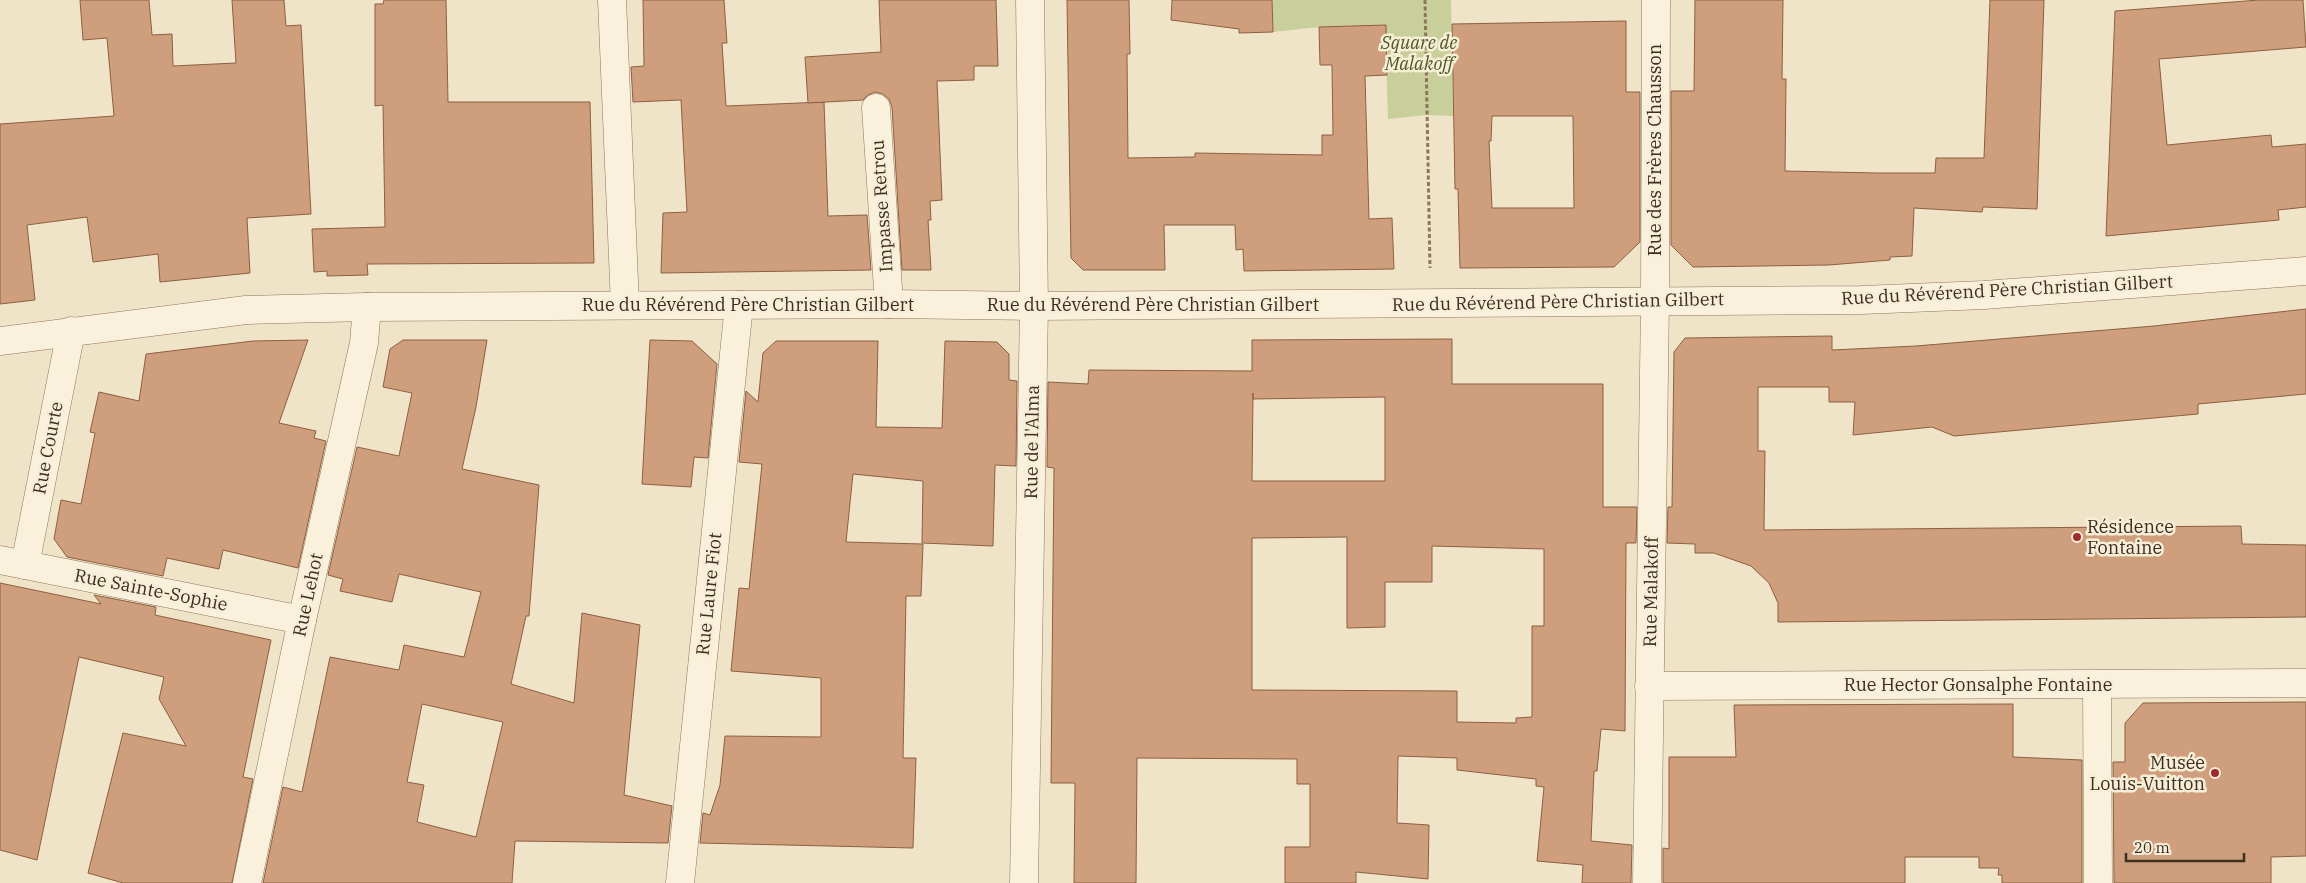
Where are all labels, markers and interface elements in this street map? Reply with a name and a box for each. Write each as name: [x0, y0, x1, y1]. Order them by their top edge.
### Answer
park label: Square de Malakoff: [1380, 31, 1457, 75]
street label: Rue des Frères Chausson: [1643, 44, 1666, 256]
street label: Impasse Retrou: [865, 139, 898, 273]
street label: Rue du Révérend Père Christian Gilbert: [1840, 269, 2173, 310]
street label: Rue du Révérend Père Christian Gilbert: [1392, 287, 1724, 316]
street label: Rue du Révérend Père Christian Gilbert: [582, 293, 914, 316]
street label: Rue du Révérend Père Christian Gilbert: [987, 293, 1319, 316]
street label: Rue de l'Alma: [1019, 384, 1044, 499]
street label: Rue Courte: [27, 400, 68, 496]
place label: Résidence Fontaine: [2087, 515, 2174, 559]
street label: Rue Laure Fiot: [691, 531, 726, 656]
marker: Résidence Fontaine: [2071, 531, 2083, 543]
street label: Rue Malakoff: [1638, 535, 1663, 647]
street label: Rue Lehot: [287, 551, 328, 639]
street label: Rue Sainte-Sophie: [72, 563, 230, 616]
street label: Rue Hector Gonsalphe Fontaine: [1844, 673, 2112, 696]
place label: Musée Louis-Vuitton: [2090, 751, 2205, 795]
marker: Musée Louis-Vuitton: [2209, 767, 2221, 779]
scale bar: [2126, 830, 2244, 862]
text: 20 m: [2134, 838, 2170, 857]

